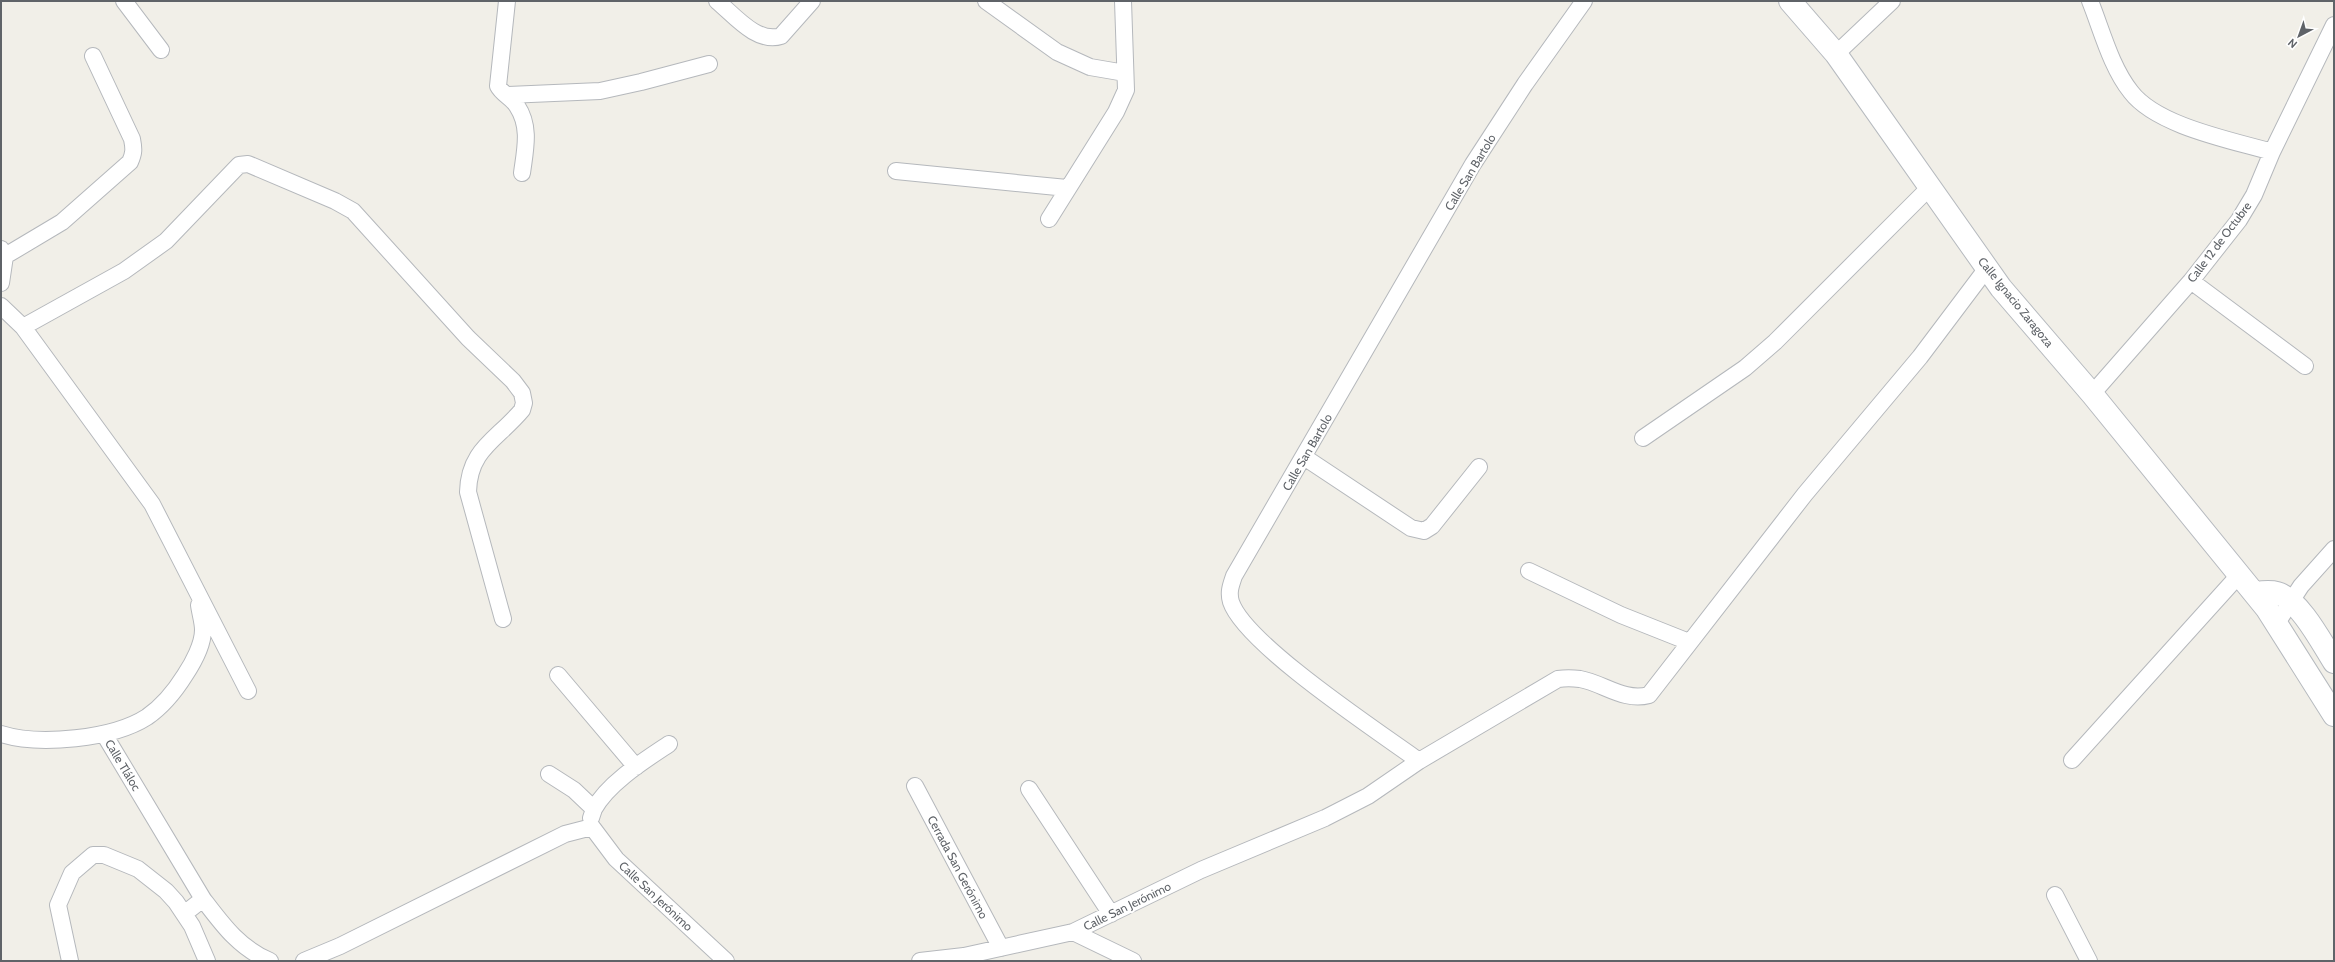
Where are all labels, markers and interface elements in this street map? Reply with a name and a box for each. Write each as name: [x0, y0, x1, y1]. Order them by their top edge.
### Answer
north arrow: [2279, 16, 2319, 56]
text: N: [2285, 36, 2300, 51]
street label: Calle San Bartolo: [1441, 131, 1499, 213]
street label: Calle 12 de Octubre: [2184, 199, 2254, 285]
street label: Calle Ignacio Zaragoza: [1975, 254, 2057, 350]
street label: Calle San Bartolo: [1279, 410, 1335, 493]
street label: Calle Tláloc: [102, 737, 144, 794]
street label: Cerrada San Gerónimo: [924, 813, 992, 922]
street label: Calle San Jerónimo: [616, 858, 696, 934]
street label: Calle San Jerónimo: [1081, 878, 1174, 934]

